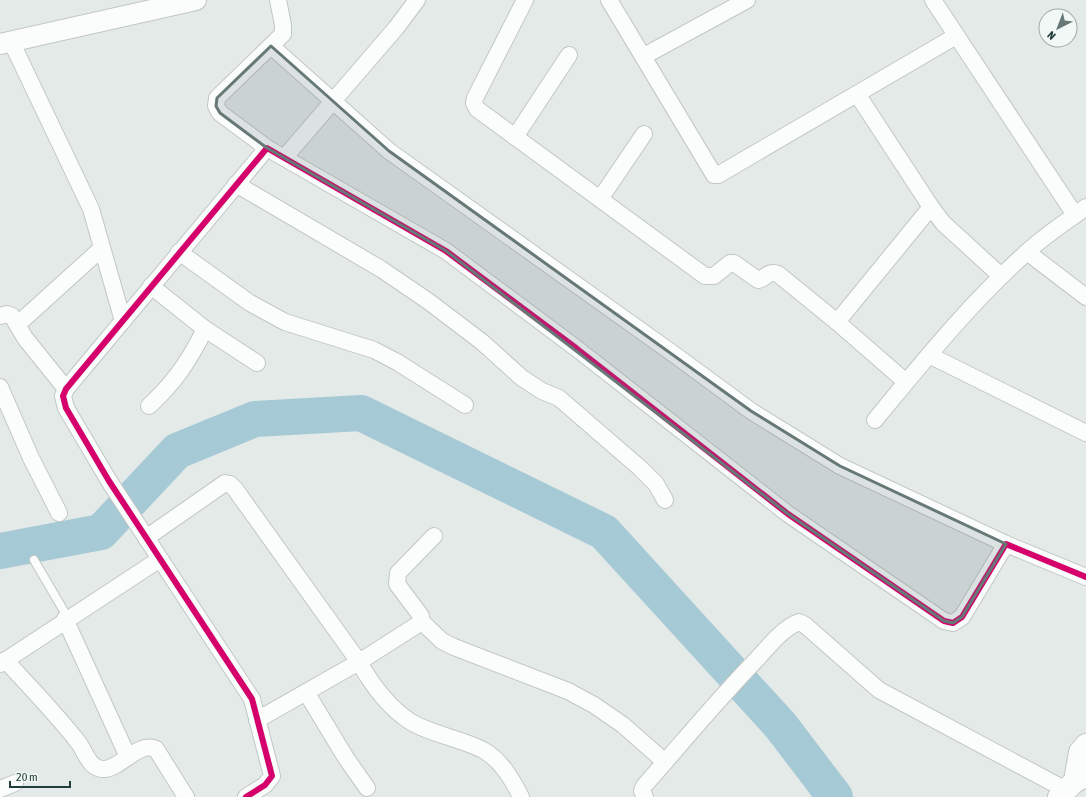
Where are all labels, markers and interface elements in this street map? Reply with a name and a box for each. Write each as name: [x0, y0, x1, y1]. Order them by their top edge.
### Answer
north arrow: [1038, 8, 1078, 48]
text: N: [1045, 29, 1058, 42]
scale bar: [10, 763, 70, 789]
text: 20 m: [16, 770, 38, 784]

